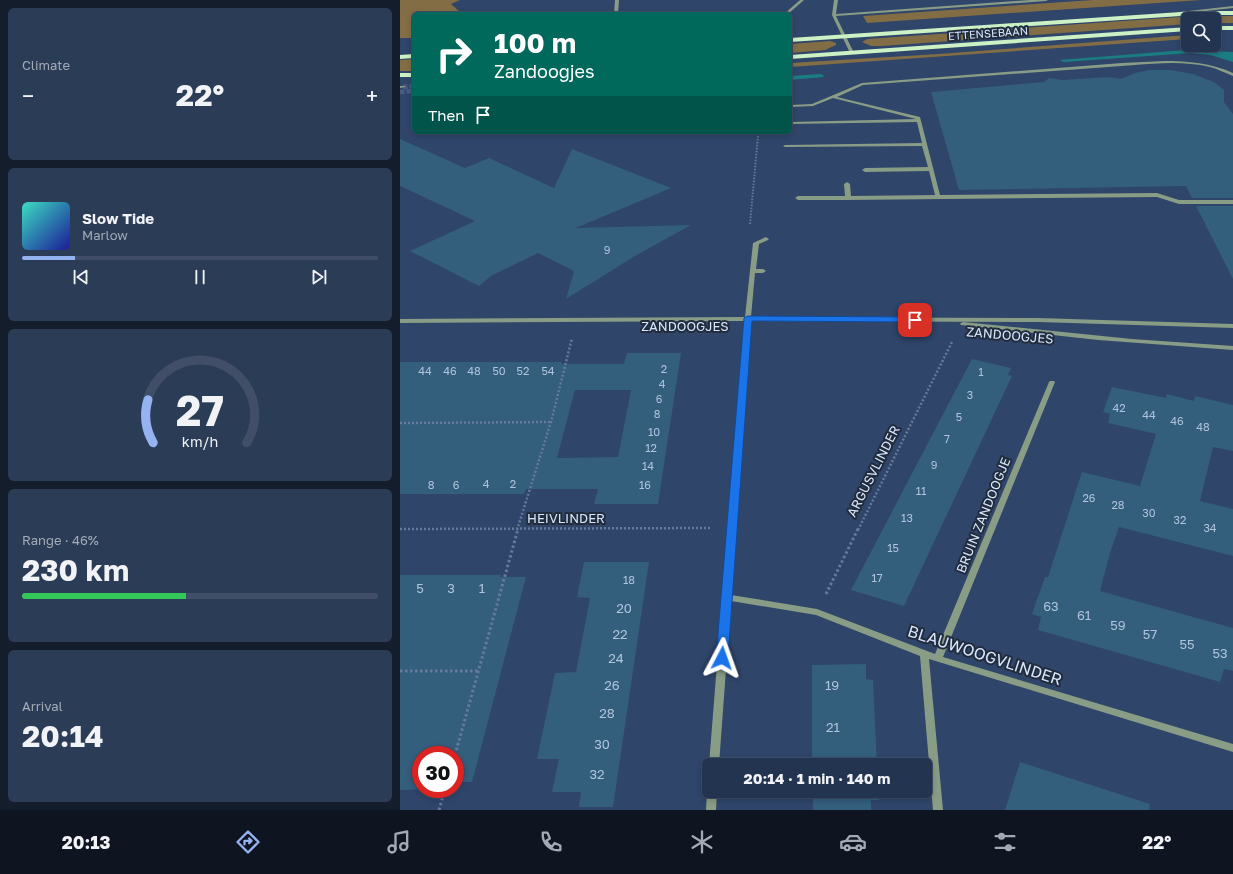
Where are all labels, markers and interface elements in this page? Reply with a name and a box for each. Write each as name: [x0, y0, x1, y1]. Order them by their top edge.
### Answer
map controls: [1181, 12, 1221, 52]
button: search: [1181, 12, 1221, 52]
street label: ETTENSEBAAN: [948, 24, 1028, 42]
text: 100 m: [494, 26, 576, 59]
icon: right: [428, 28, 480, 80]
text: Climate: [22, 57, 70, 73]
text: Zandoogjes: [494, 60, 595, 82]
text: 22°: [176, 77, 224, 113]
text: −: [22, 82, 34, 109]
text: +: [366, 82, 378, 109]
icon: arrive: [472, 104, 494, 126]
text: Then: [428, 106, 464, 124]
text: Slow Tide: [82, 209, 154, 227]
text: Marlow: [82, 227, 128, 243]
house number: 9: [604, 243, 610, 256]
icon: previous: [70, 266, 92, 288]
icon: pause: [189, 266, 211, 288]
icon: next: [308, 266, 330, 288]
pin: [898, 303, 932, 337]
icon: arrive: [904, 309, 926, 331]
street label: ZANDOOGJES: [641, 318, 729, 334]
street label: ZANDOOGJES: [966, 323, 1054, 347]
house number: 2: [661, 362, 667, 375]
house number: 44: [418, 364, 432, 377]
house number: 46: [443, 364, 457, 377]
house number: 48: [467, 364, 481, 377]
house number: 50: [492, 364, 506, 377]
house number: 52: [517, 364, 529, 377]
house number: 54: [541, 364, 555, 377]
house number: 1: [978, 365, 984, 378]
house number: 4: [659, 377, 666, 390]
text: 27: [176, 385, 224, 435]
house number: 3: [967, 388, 973, 401]
house number: 6: [656, 392, 663, 405]
house number: 42: [1112, 401, 1126, 414]
house number: 8: [654, 407, 661, 420]
house number: 44: [1142, 408, 1156, 421]
house number: 5: [956, 410, 962, 423]
house number: 46: [1170, 414, 1184, 427]
house number: 48: [1196, 420, 1210, 433]
street label: ARGUSVLINDER: [843, 423, 903, 519]
house number: 10: [648, 425, 660, 438]
house number: 7: [944, 432, 950, 445]
text: km/h: [182, 433, 218, 450]
house number: 12: [645, 441, 657, 454]
street label: BRUIN ZANDOOGJE: [953, 455, 1014, 575]
house number: 9: [931, 458, 937, 471]
house number: 14: [642, 459, 654, 472]
house number: 4: [483, 477, 490, 490]
house number: 2: [510, 477, 516, 490]
house number: 8: [428, 478, 435, 491]
house number: 6: [453, 478, 460, 491]
house number: 16: [639, 478, 651, 491]
house number: 11: [916, 484, 926, 497]
house number: 26: [1082, 491, 1096, 504]
house number: 28: [1111, 498, 1125, 511]
house number: 30: [1142, 506, 1156, 519]
street label: HEIVLINDER: [527, 510, 605, 526]
house number: 13: [901, 511, 913, 524]
house number: 32: [1174, 513, 1186, 526]
house number: 34: [1203, 521, 1217, 534]
text: Range · 46%: [22, 532, 99, 548]
house number: 15: [887, 541, 899, 554]
text: 230 km: [22, 552, 129, 588]
house number: 17: [871, 571, 883, 584]
house number: 18: [623, 573, 635, 586]
house number: 5: [416, 580, 424, 596]
house number: 3: [447, 580, 455, 596]
house number: 1: [479, 580, 485, 596]
house number: 63: [1043, 598, 1059, 614]
house number: 20: [616, 600, 632, 616]
house number: 61: [1077, 607, 1091, 623]
house number: 59: [1110, 617, 1126, 633]
street label: BLAUWOOGVLINDER: [905, 621, 1065, 689]
house number: 22: [612, 626, 628, 642]
house number: 57: [1143, 626, 1157, 642]
house number: 55: [1179, 636, 1195, 652]
position arrow: [701, 637, 743, 679]
house number: 53: [1212, 645, 1228, 661]
house number: 24: [608, 650, 624, 666]
house number: 26: [604, 677, 620, 693]
house number: 19: [825, 677, 839, 693]
text: Arrival: [22, 698, 63, 714]
house number: 28: [599, 705, 615, 721]
text: 20:14: [22, 718, 104, 754]
house number: 21: [826, 719, 840, 735]
house number: 30: [594, 736, 610, 752]
speed limit sign: 30: [412, 746, 464, 798]
house number: 32: [589, 766, 605, 782]
text: 20:14 · 1 min · 140 m: [744, 769, 890, 787]
icon: directions: [234, 828, 262, 856]
icon: music: [385, 828, 413, 856]
icon: phone: [537, 828, 565, 856]
icon: climate: [688, 828, 716, 856]
icon: car: [839, 828, 867, 856]
icon: filters: [991, 828, 1019, 856]
text: 20:13: [62, 831, 110, 853]
text: 22°: [1142, 831, 1171, 853]

